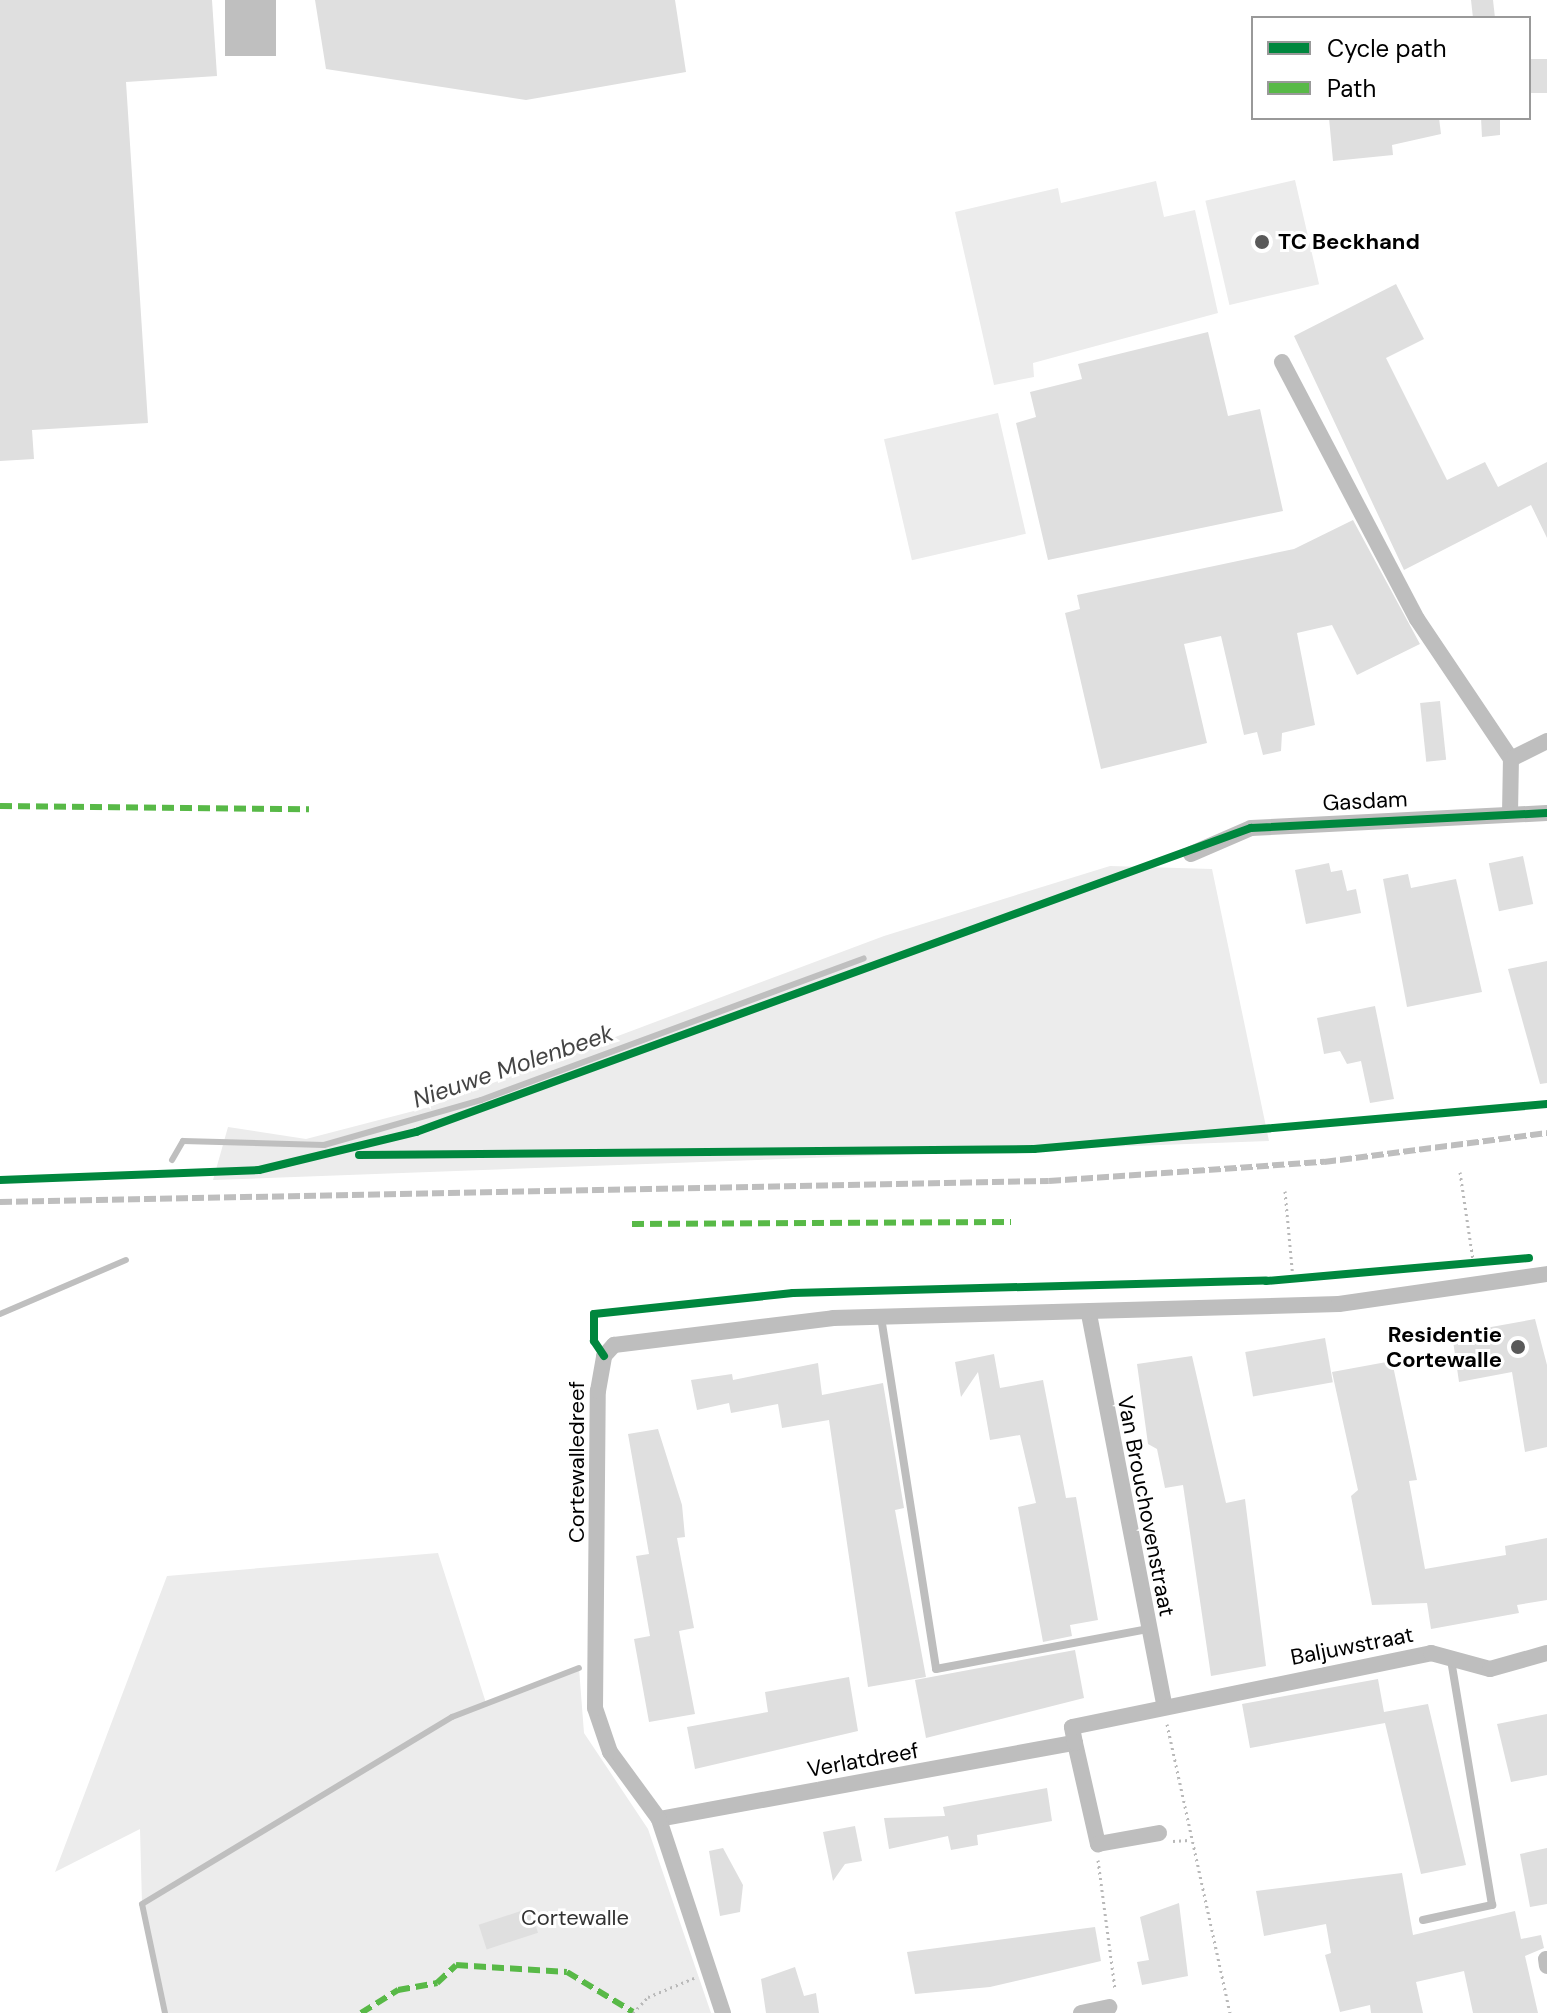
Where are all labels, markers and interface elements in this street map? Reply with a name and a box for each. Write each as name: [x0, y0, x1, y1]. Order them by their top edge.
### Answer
legend: [1251, 16, 1531, 120]
text: Cycle path: [1327, 33, 1446, 64]
text: Path: [1327, 73, 1376, 104]
place label: TC Beckhand: [1278, 229, 1420, 255]
marker: TC Beckhand: [1253, 233, 1271, 251]
street label: Gasdam: [1322, 786, 1408, 816]
water label: Nieuwe Molenbeek: [409, 1018, 617, 1114]
place label: Residentie Cortewalle: [1386, 1321, 1502, 1372]
marker: Residentie Cortewalle: [1509, 1338, 1527, 1356]
street label: Cortewalledreef: [564, 1381, 590, 1543]
street label: Van Brouchovenstraat: [1112, 1394, 1180, 1618]
street label: Baljuwstraat: [1288, 1621, 1416, 1671]
street label: Verlatdreef: [805, 1737, 921, 1783]
park label: Cortewalle: [521, 1905, 629, 1931]

